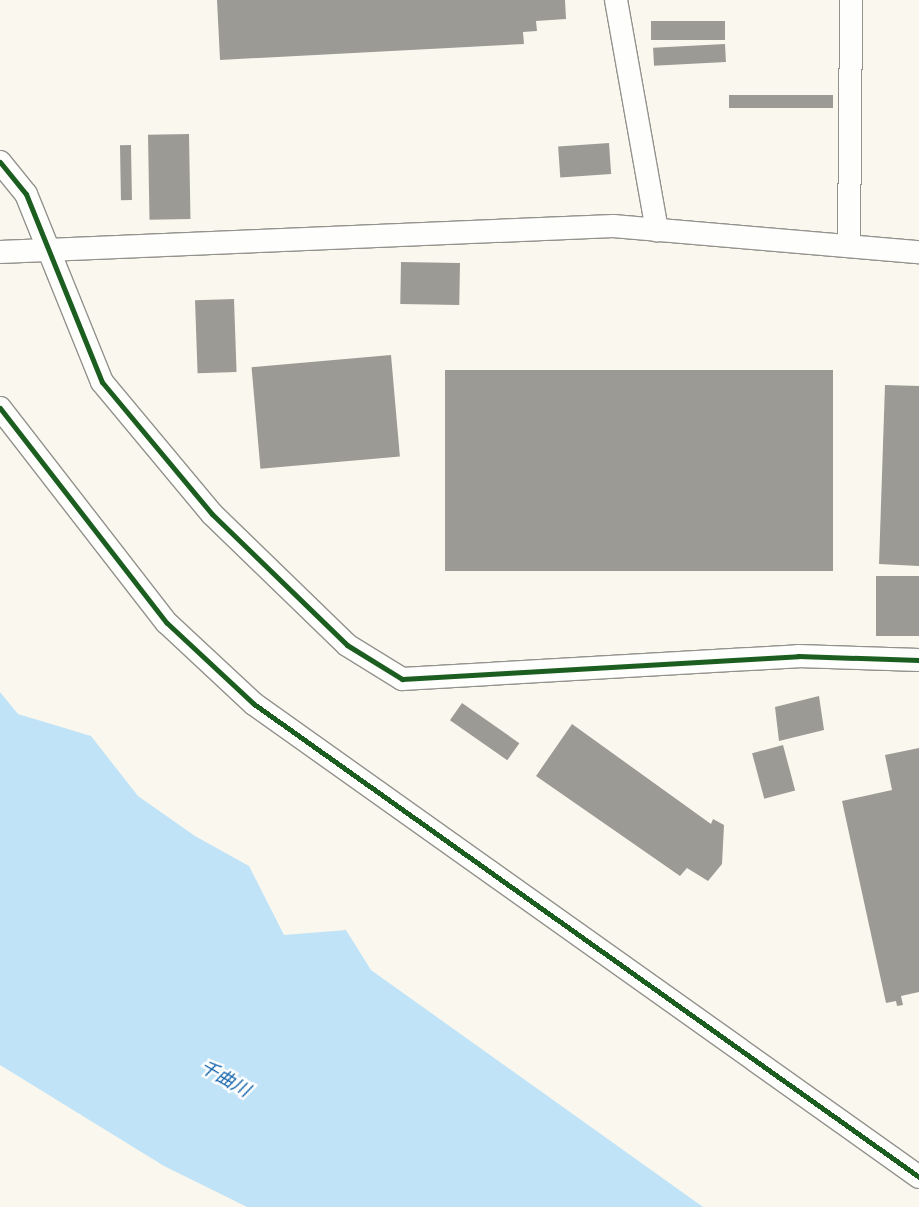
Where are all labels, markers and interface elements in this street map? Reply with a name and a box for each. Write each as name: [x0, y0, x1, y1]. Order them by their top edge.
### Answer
water label: 千曲川: [197, 1054, 255, 1100]

